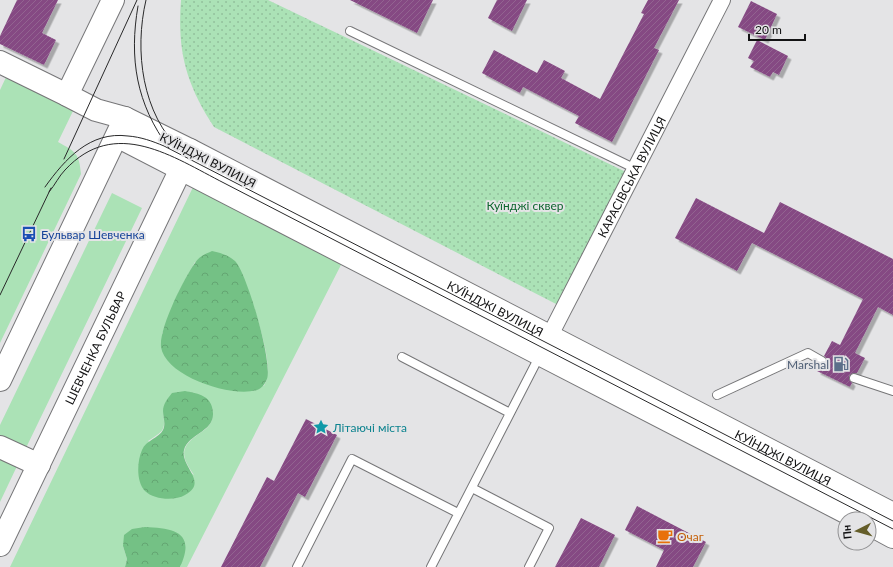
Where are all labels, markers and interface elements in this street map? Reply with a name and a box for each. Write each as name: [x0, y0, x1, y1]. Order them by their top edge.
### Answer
scale bar: [749, 16, 805, 42]
text: 20 m: [755, 22, 782, 37]
street label: КАРАСІВСЬКА ВУЛИЦЯ: [594, 114, 669, 240]
street label: КУЇНДЖІ ВУЛИЦЯ: [157, 129, 259, 191]
park label: Куїнджі сквер: [486, 198, 564, 213]
bus stop icon: Бульвар Шевченка: [20, 225, 38, 243]
place label: Бульвар Шевченка: [41, 227, 145, 242]
street label: КУЇНДЖІ ВУЛИЦЯ: [445, 277, 546, 339]
street label: ШЕВЧЕНКА БУЛЬВАР: [61, 288, 129, 407]
fuel station icon: Marshal: [832, 355, 850, 373]
place label: Marshal: [787, 357, 829, 372]
place icon: Літаючі міста: [312, 418, 330, 436]
place label: Літаючі міста: [332, 420, 407, 435]
street label: КУЇНДЖІ ВУЛИЦЯ: [733, 426, 834, 488]
north arrow: [837, 511, 877, 551]
text: Пн: [839, 524, 854, 540]
cafe icon: Очаг: [656, 527, 674, 545]
place label: Очаг: [677, 529, 704, 544]

